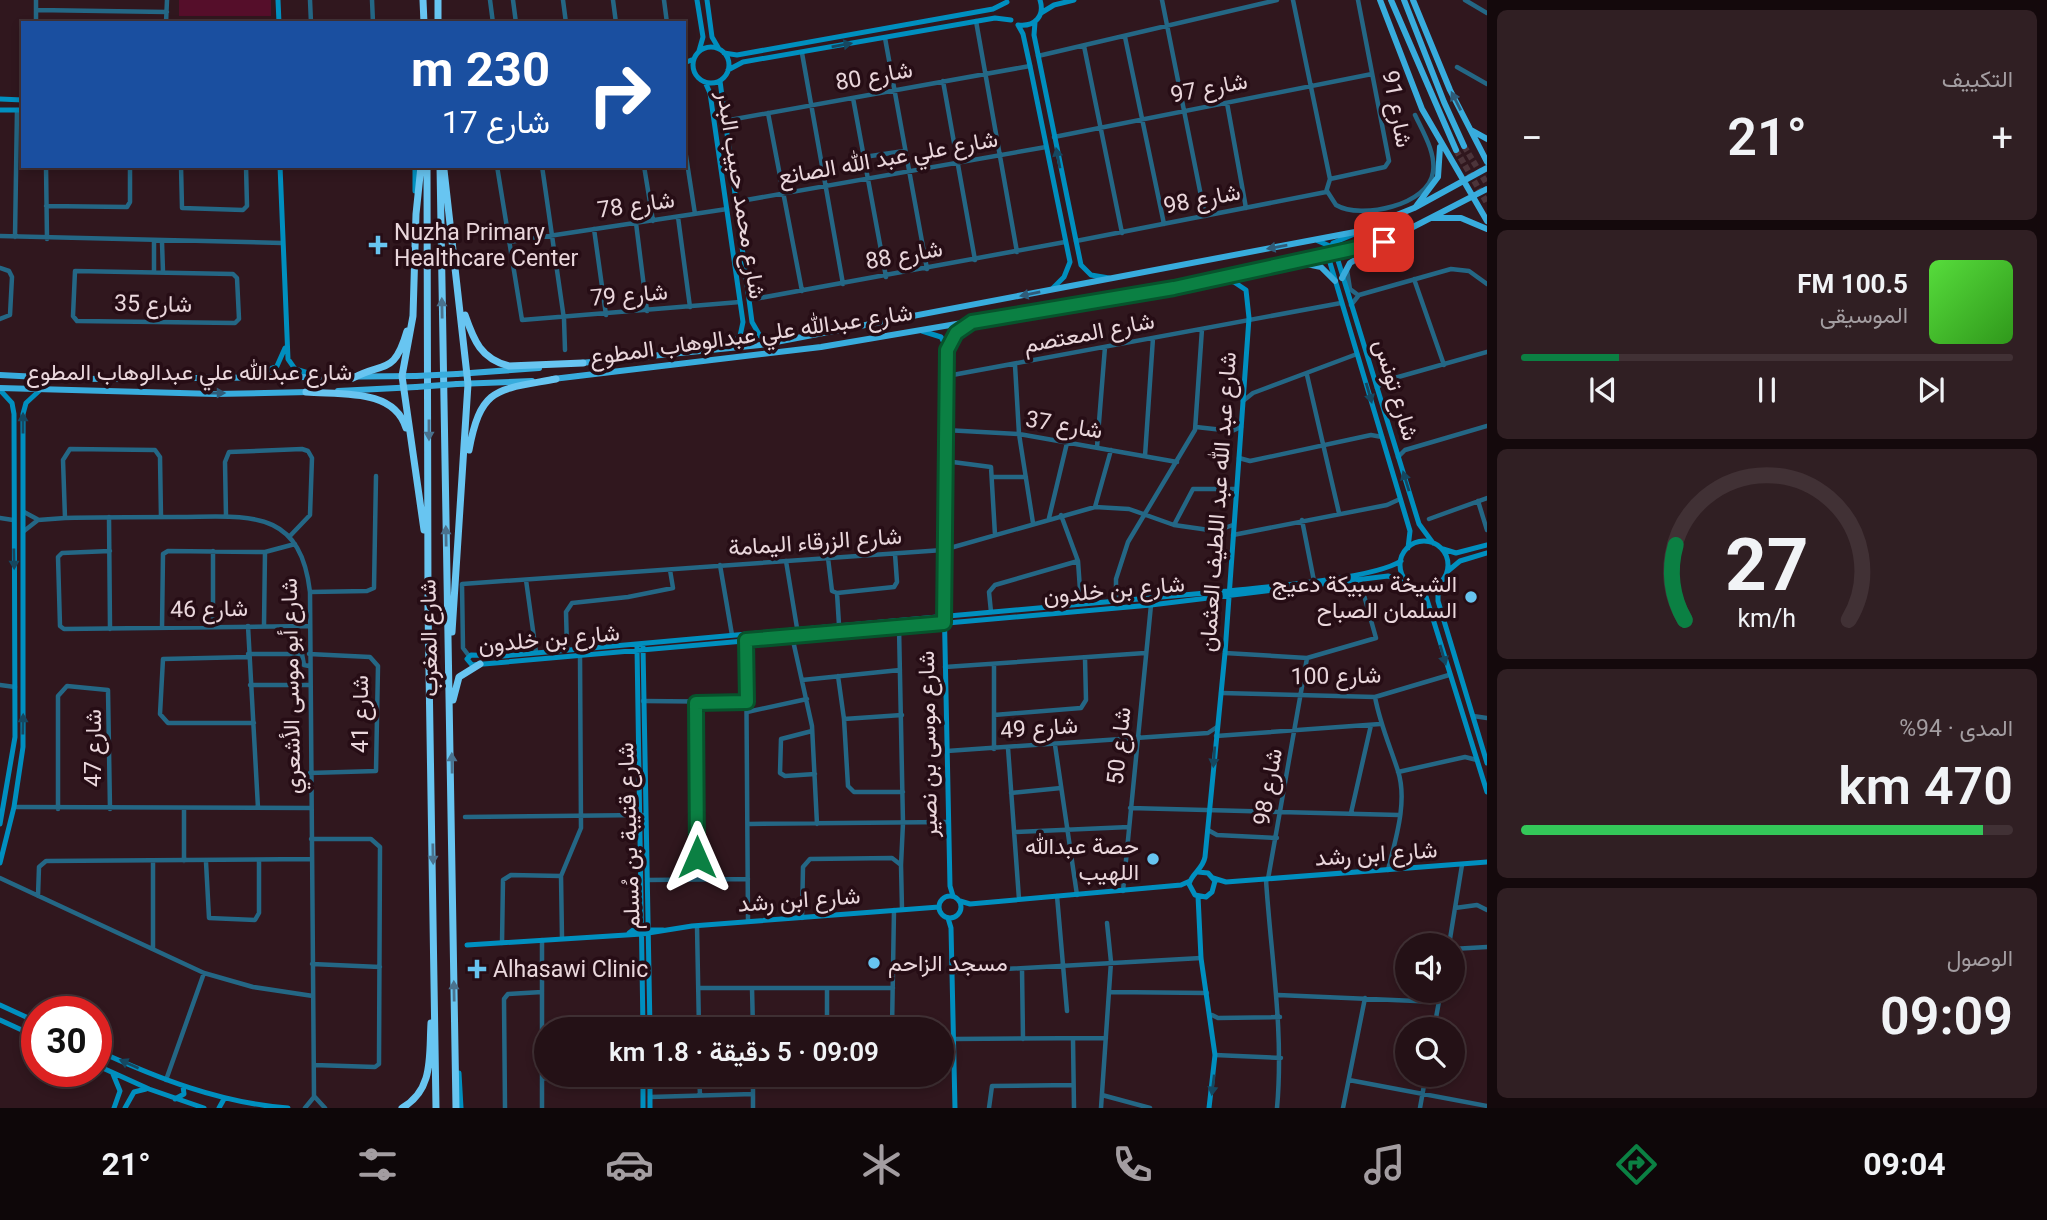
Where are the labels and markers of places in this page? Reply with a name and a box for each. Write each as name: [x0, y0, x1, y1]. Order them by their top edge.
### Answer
pin: [1354, 212, 1414, 272]
place label: Nuzha Primary Healthcare Center: [394, 219, 579, 272]
marker: Nuzha Primary Healthcare Center: [368, 235, 388, 255]
place label: الشيخة سبيكة دعيج السلمان الصباح: [1272, 571, 1457, 626]
marker: الشيخة سبيكة دعيج السلمان الصباح: [1463, 589, 1479, 605]
place label: حصة عبدالله اللهيب: [1025, 833, 1139, 887]
marker: حصة عبدالله اللهيب: [1145, 851, 1161, 867]
place label: مسجد الزاحم: [888, 950, 1008, 978]
marker: مسجد الزاحم: [866, 955, 882, 971]
place label: Alhasawi Clinic: [493, 956, 648, 983]
marker: Alhasawi Clinic: [467, 959, 487, 979]

